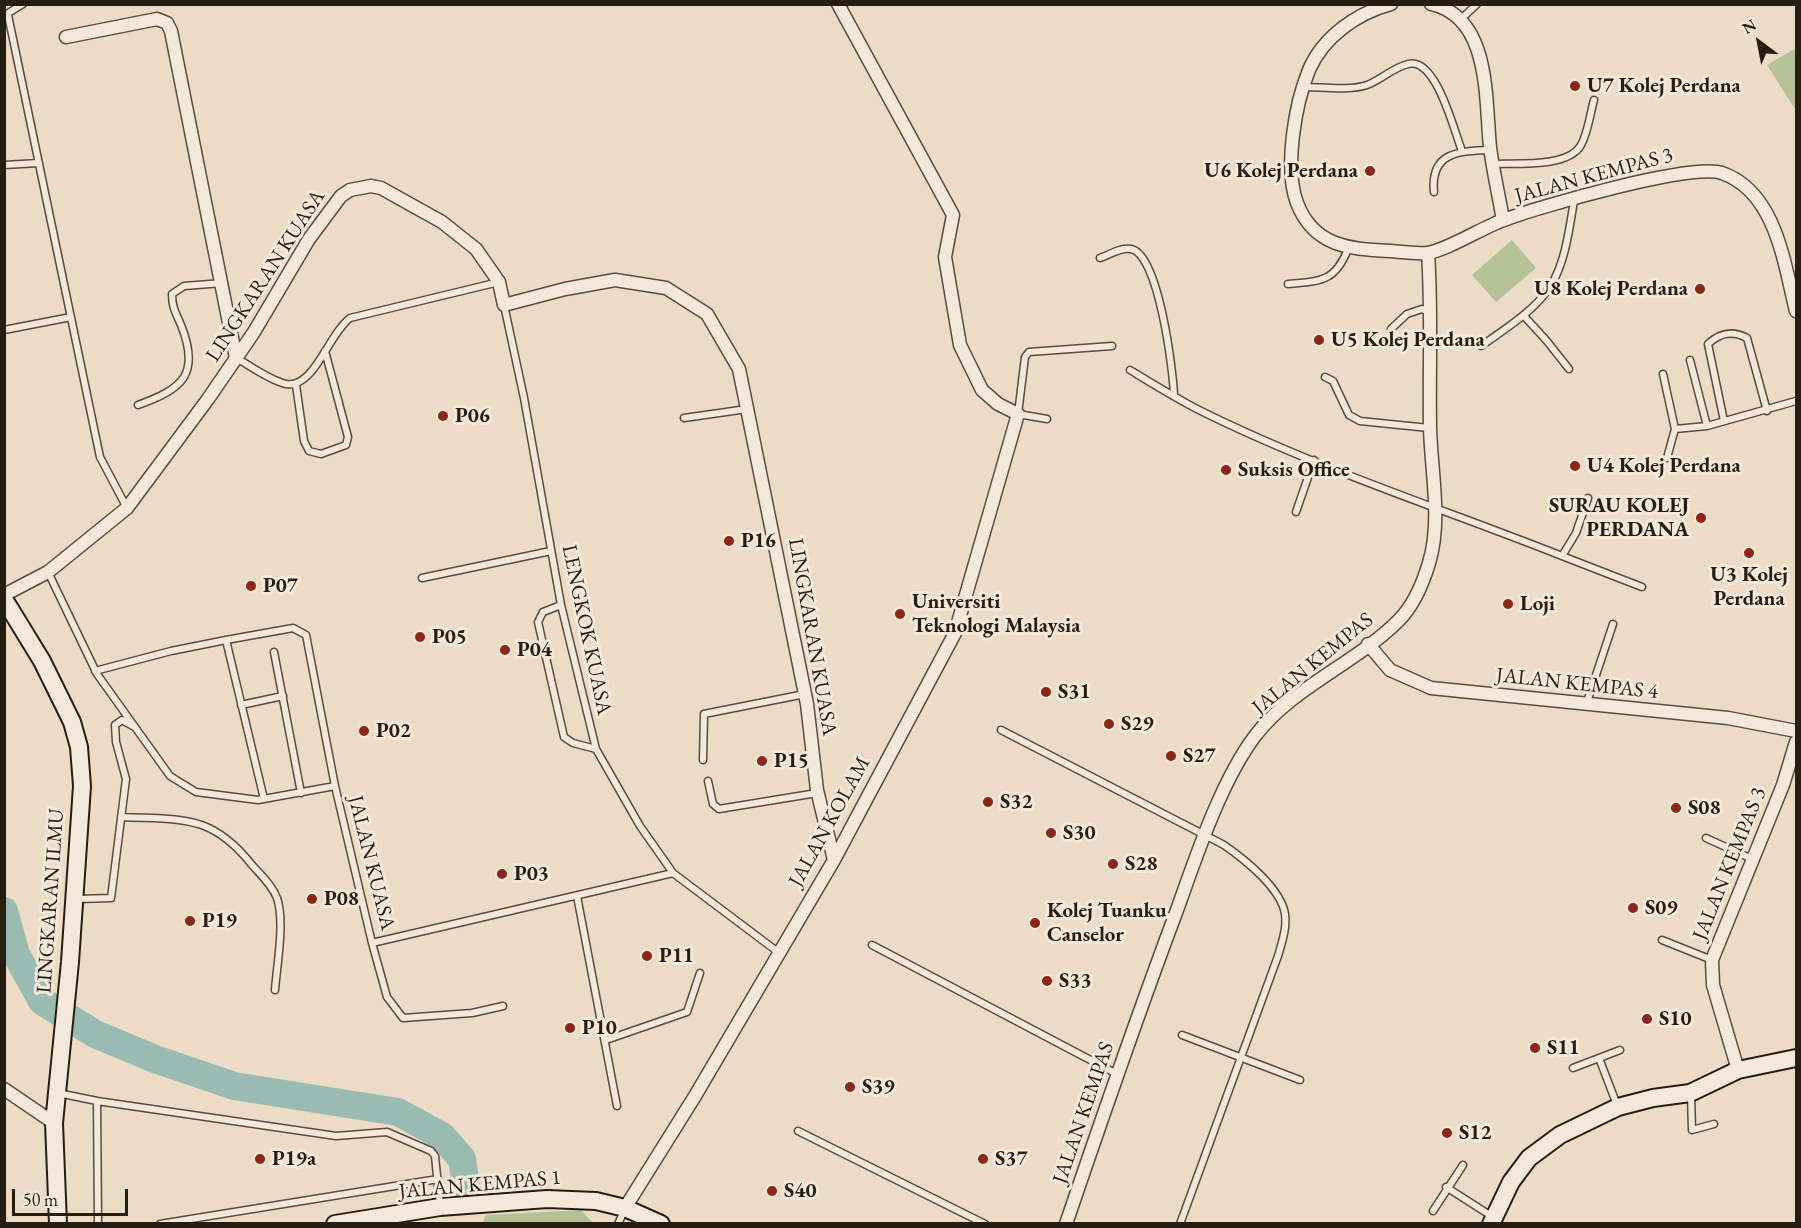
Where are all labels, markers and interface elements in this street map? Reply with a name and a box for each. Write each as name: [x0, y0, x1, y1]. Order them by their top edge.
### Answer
north arrow: [1729, 12, 1789, 72]
text: N: [1738, 14, 1760, 39]
place label: U7 Kolej Perdana: [1587, 73, 1741, 99]
marker: U7 Kolej Perdana: [1568, 79, 1582, 93]
street label: JALAN KEMPAS 3: [1512, 143, 1676, 209]
place label: U6 Kolej Perdana: [1204, 158, 1358, 184]
marker: U6 Kolej Perdana: [1363, 164, 1377, 178]
street label: LINGKARAN KUASA: [201, 185, 331, 367]
place label: U8 Kolej Perdana: [1534, 276, 1688, 302]
marker: U8 Kolej Perdana: [1693, 282, 1707, 296]
place label: U5 Kolej Perdana: [1331, 327, 1485, 353]
marker: U5 Kolej Perdana: [1312, 333, 1326, 347]
place label: P06: [455, 403, 490, 429]
marker: P06: [436, 409, 450, 423]
place label: U4 Kolej Perdana: [1587, 453, 1741, 479]
place label: Suksis Office: [1238, 457, 1350, 483]
marker: U4 Kolej Perdana: [1568, 459, 1582, 473]
marker: Suksis Office: [1219, 463, 1233, 477]
place label: SURAU KOLEJ PERDANA: [1549, 493, 1689, 543]
marker: SURAU KOLEJ PERDANA: [1694, 511, 1708, 525]
place label: P16: [741, 528, 776, 554]
marker: P16: [722, 534, 736, 548]
street label: LINGKARAN KUASA: [782, 536, 842, 738]
street label: LENGKOK KUASA: [556, 543, 616, 717]
marker: U3 Kolej Perdana: [1742, 546, 1756, 560]
place label: U3 Kolej Perdana: [1710, 562, 1788, 612]
place label: P07: [263, 573, 298, 599]
marker: P07: [244, 579, 258, 593]
place label: Universiti Teknologi Malaysia: [912, 589, 1080, 639]
place label: Loji: [1520, 591, 1555, 617]
marker: Loji: [1501, 597, 1515, 611]
marker: Universiti Teknologi Malaysia: [893, 607, 907, 621]
street label: JALAN KEMPAS: [1247, 608, 1379, 720]
place label: P05: [432, 624, 467, 650]
marker: P05: [413, 630, 427, 644]
place label: P04: [517, 637, 552, 663]
marker: P04: [498, 643, 512, 657]
street label: JALAN KEMPAS 4: [1495, 663, 1659, 705]
place label: S31: [1058, 679, 1091, 705]
marker: S31: [1039, 685, 1053, 699]
place label: S29: [1121, 711, 1154, 737]
marker: S29: [1102, 717, 1116, 731]
place label: P02: [376, 718, 411, 744]
marker: P02: [357, 724, 371, 738]
place label: S27: [1183, 743, 1216, 769]
place label: P15: [774, 748, 809, 774]
marker: S27: [1164, 749, 1178, 763]
street label: JALAN KOLAM: [784, 752, 876, 892]
marker: P15: [755, 754, 769, 768]
street label: JALAN KEMPAS 3: [1688, 784, 1772, 944]
place label: S32: [1000, 789, 1033, 815]
street label: JALAN KUASA: [342, 793, 400, 933]
marker: S32: [981, 795, 995, 809]
place label: S08: [1688, 795, 1721, 821]
marker: S08: [1669, 801, 1683, 815]
street label: LINGKARAN ILMU: [32, 808, 70, 994]
place label: S30: [1063, 820, 1096, 846]
marker: S30: [1044, 826, 1058, 840]
place label: S28: [1125, 851, 1158, 877]
marker: S28: [1106, 857, 1120, 871]
place label: P03: [514, 861, 549, 887]
marker: P03: [495, 867, 509, 881]
place label: P08: [324, 886, 359, 912]
marker: P08: [305, 892, 319, 906]
place label: S09: [1645, 895, 1678, 921]
place label: Kolej Tuanku Canselor: [1047, 898, 1167, 948]
marker: S09: [1626, 901, 1640, 915]
place label: P19: [202, 908, 237, 934]
marker: P19: [183, 914, 197, 928]
marker: Kolej Tuanku Canselor: [1028, 916, 1042, 930]
place label: P11: [659, 943, 694, 969]
marker: P11: [640, 949, 654, 963]
place label: S33: [1059, 968, 1092, 994]
marker: S33: [1040, 974, 1054, 988]
place label: S10: [1659, 1006, 1692, 1032]
marker: S10: [1640, 1012, 1654, 1026]
place label: P10: [582, 1015, 617, 1041]
marker: P10: [563, 1021, 577, 1035]
place label: S11: [1547, 1035, 1580, 1061]
street label: JALAN KEMPAS: [1048, 1039, 1120, 1187]
marker: S11: [1528, 1041, 1542, 1055]
place label: S39: [862, 1074, 895, 1100]
marker: S39: [843, 1080, 857, 1094]
place label: S12: [1459, 1120, 1492, 1146]
marker: S12: [1440, 1126, 1454, 1140]
place label: P19a: [272, 1146, 316, 1172]
place label: S37: [995, 1146, 1028, 1172]
marker: P19a: [253, 1152, 267, 1166]
marker: S37: [976, 1152, 990, 1166]
street label: JALAN KEMPAS 1: [398, 1165, 562, 1205]
scale bar: [15, 1177, 130, 1215]
place label: S40: [784, 1178, 817, 1204]
marker: S40: [765, 1184, 779, 1198]
text: 50 m: [23, 1188, 58, 1211]

